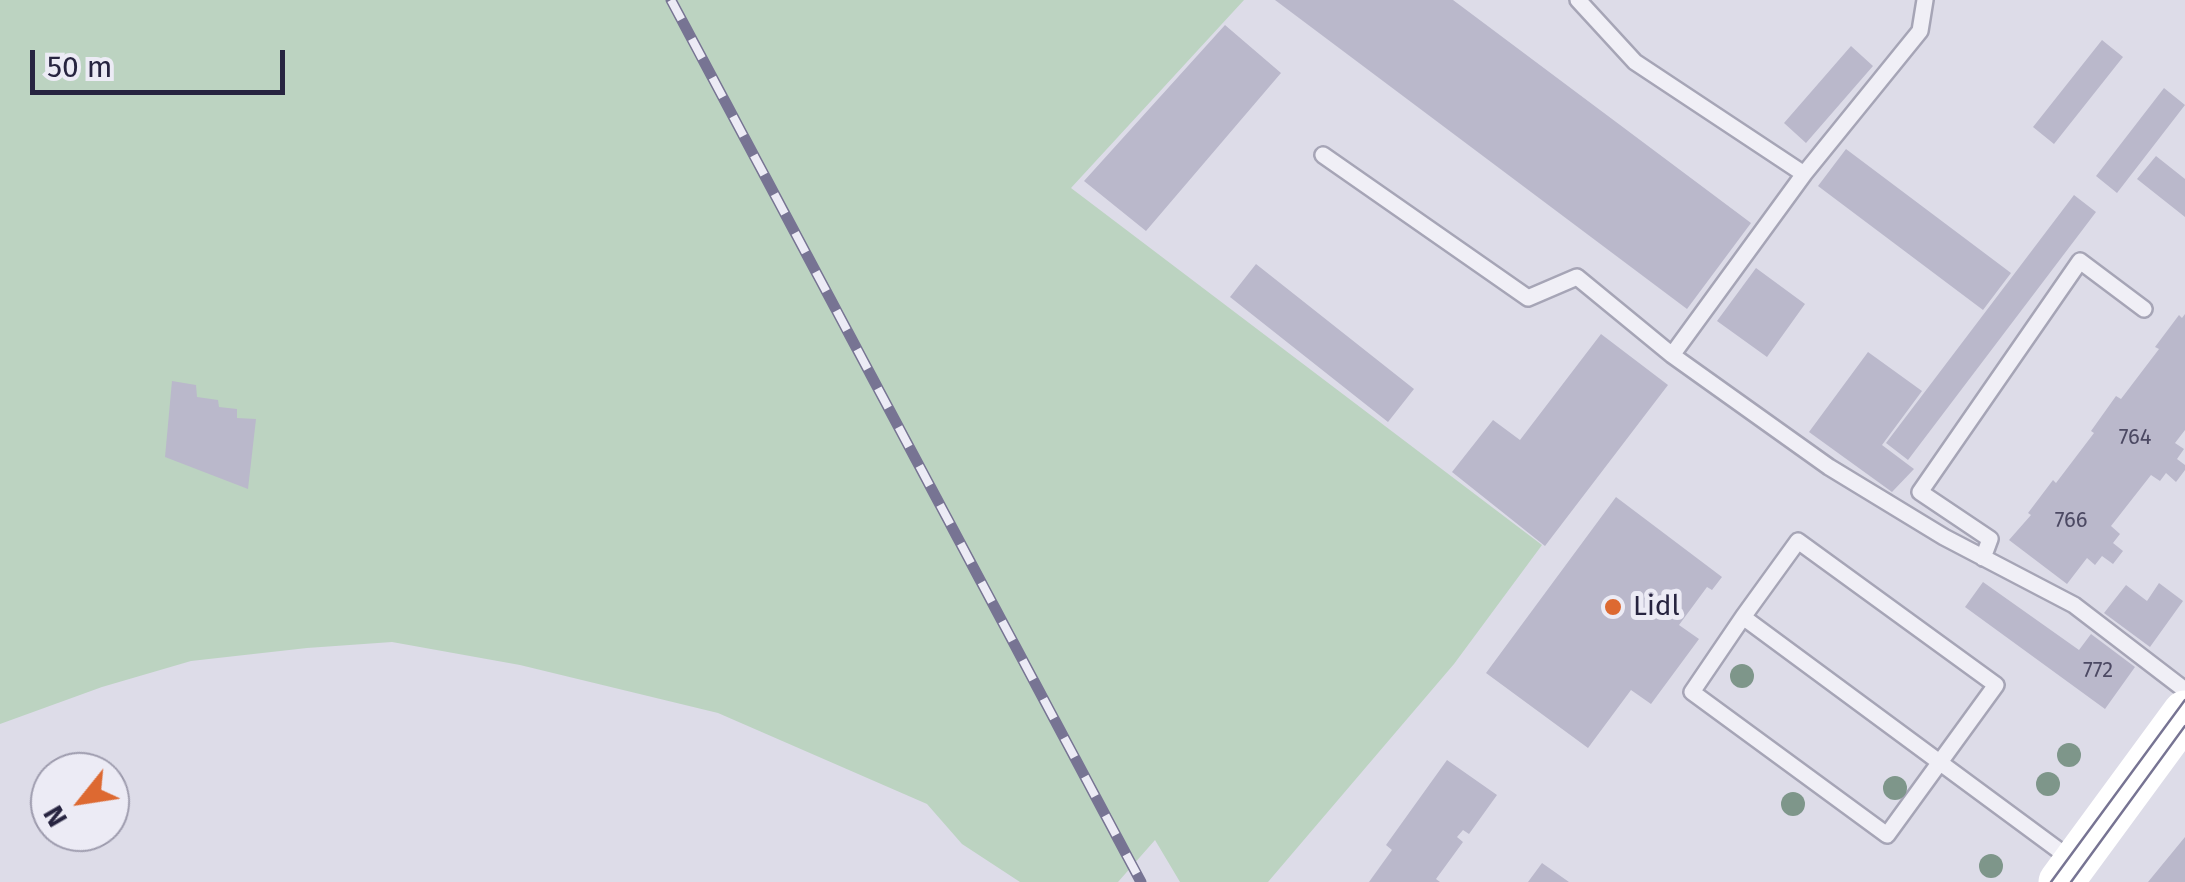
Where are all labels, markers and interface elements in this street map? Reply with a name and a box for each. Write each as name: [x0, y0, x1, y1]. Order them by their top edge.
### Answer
scale bar: [35, 30, 290, 92]
text: 50 m: [47, 49, 112, 85]
house number: 764: [2119, 425, 2151, 451]
house number: 766: [2055, 508, 2087, 534]
place label: Lidl: [1633, 590, 1680, 624]
marker: Lidl: [1602, 596, 1624, 618]
house number: 772: [2083, 658, 2113, 684]
north arrow: [30, 752, 130, 852]
text: N: [36, 800, 74, 833]

